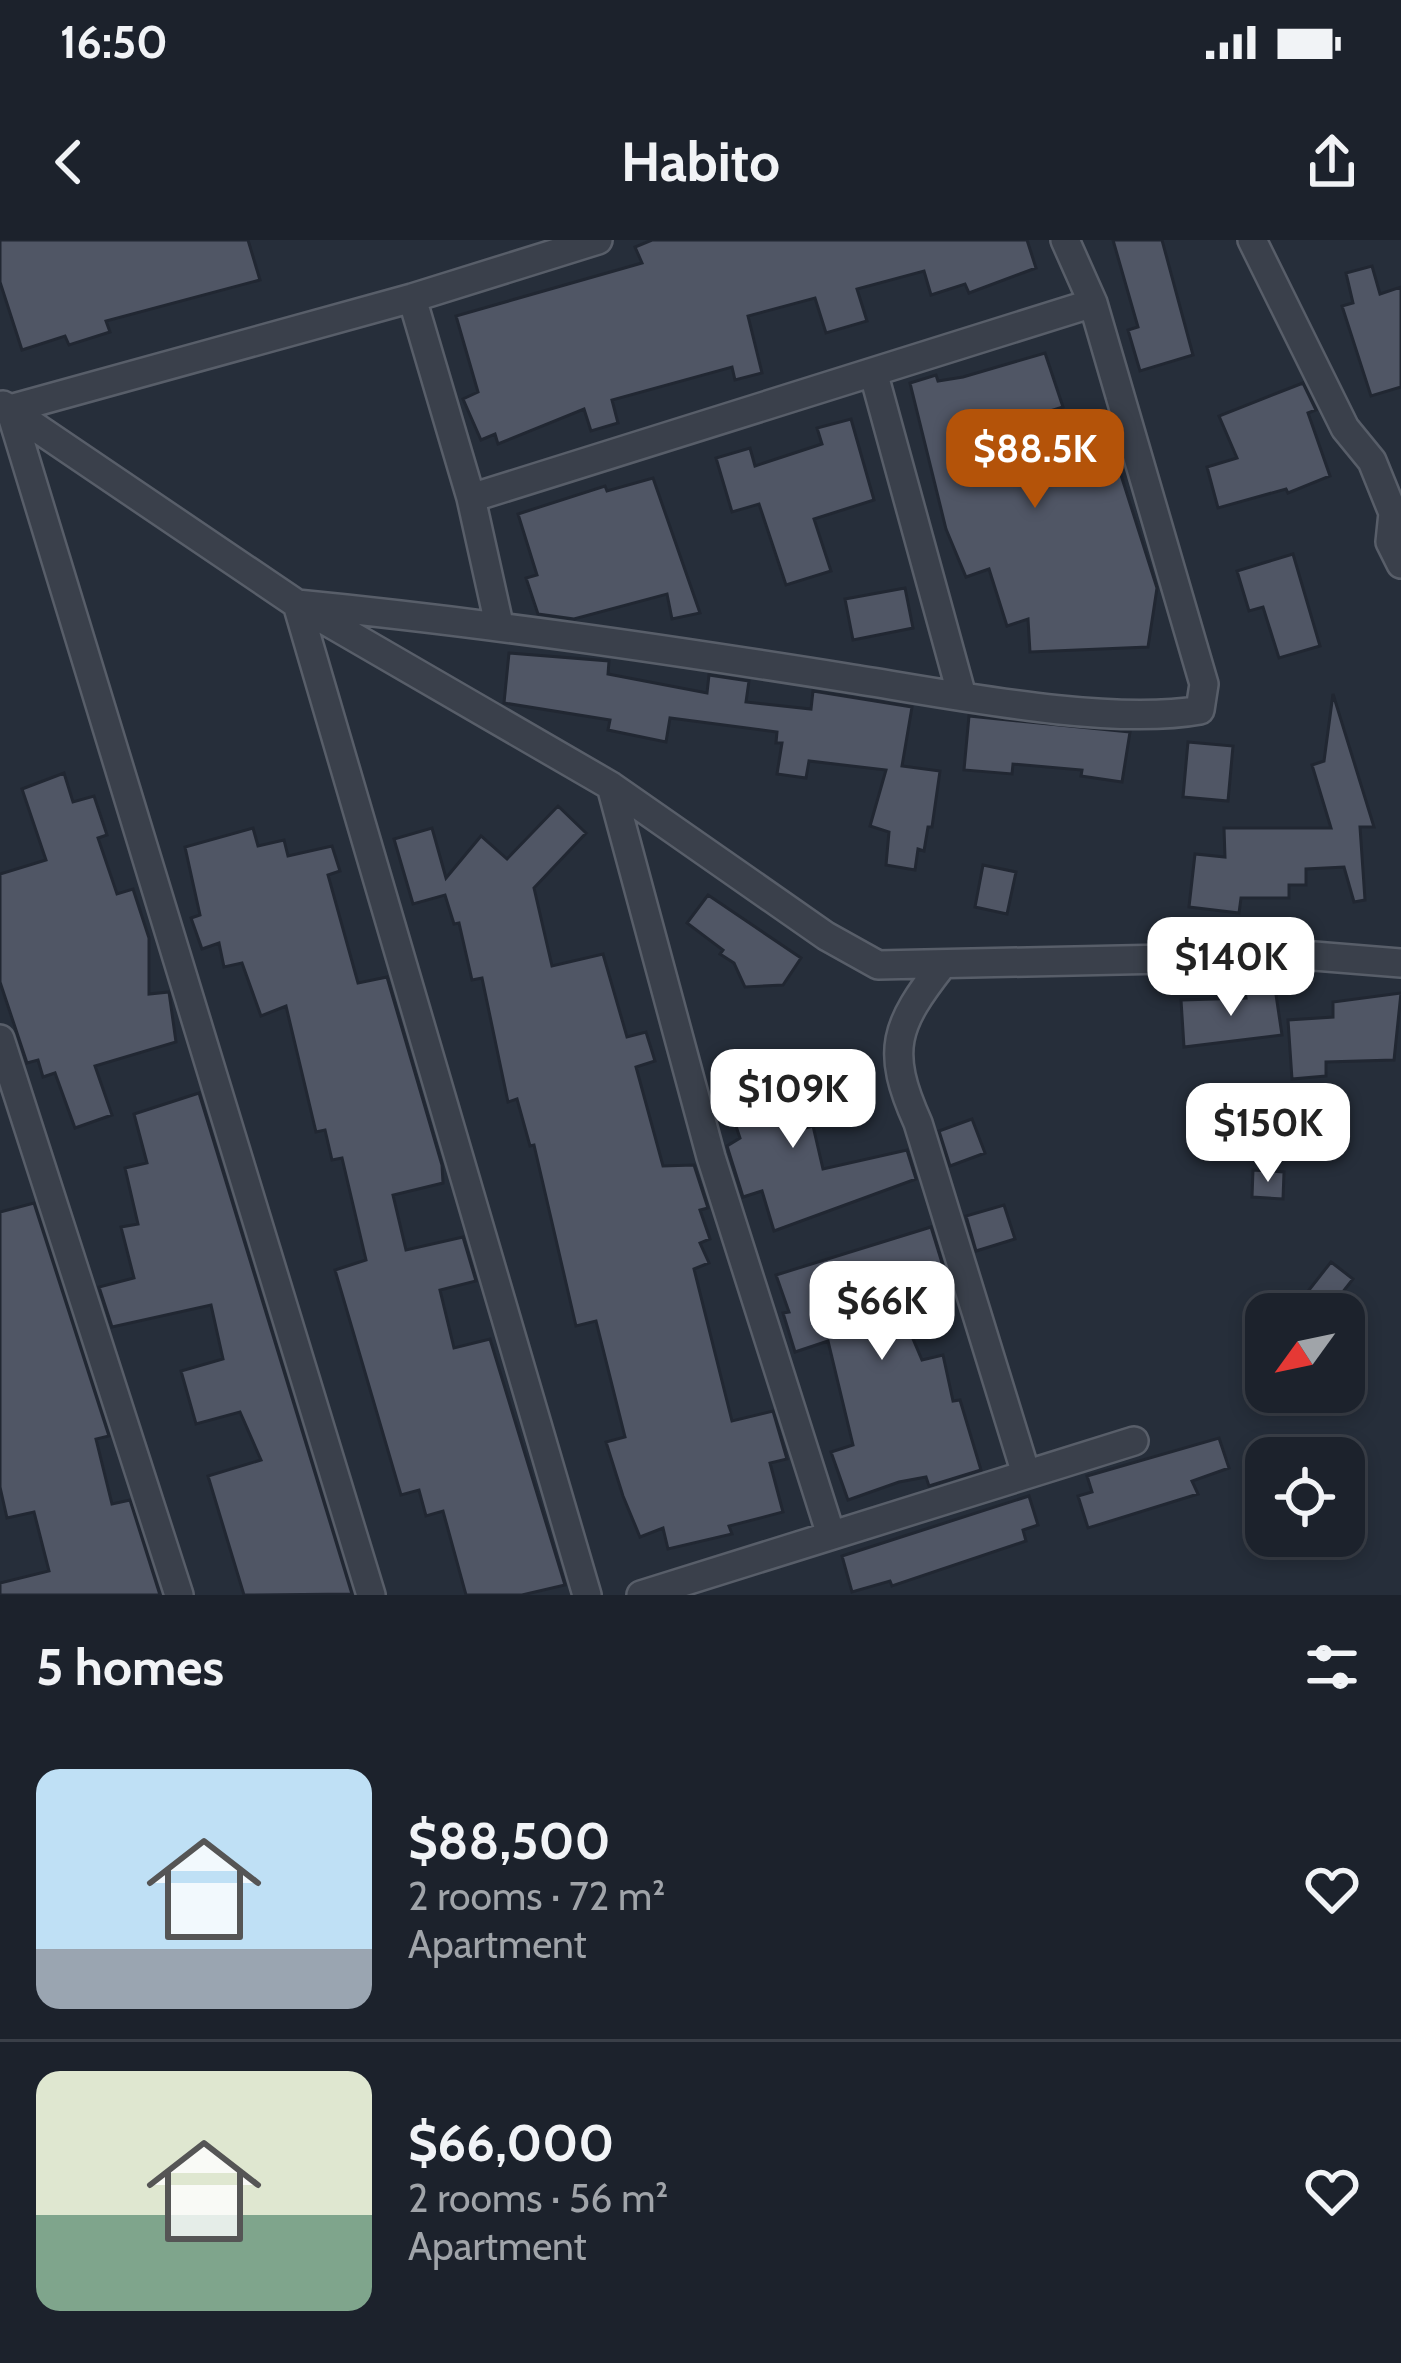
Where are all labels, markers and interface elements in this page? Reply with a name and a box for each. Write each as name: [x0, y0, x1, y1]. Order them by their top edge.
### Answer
text: 16:50: [60, 15, 168, 69]
icon: back: [36, 129, 102, 195]
text: Habito: [621, 129, 780, 195]
icon: share: [1299, 129, 1365, 195]
pin: $88.5K: [937, 409, 1133, 511]
text: $88.5K: [973, 424, 1097, 472]
pin: $140K: [1147, 917, 1315, 1019]
text: $140K: [1174, 932, 1288, 980]
pin: $109K: [709, 1049, 877, 1151]
text: $109K: [738, 1064, 848, 1112]
pin: $150K: [1184, 1083, 1352, 1185]
text: $150K: [1213, 1098, 1323, 1146]
pin: $66K: [811, 1261, 953, 1363]
text: $66K: [837, 1276, 927, 1324]
north arrow: [1245, 1293, 1365, 1413]
map controls: [1245, 1293, 1365, 1557]
button: locate: [1245, 1437, 1365, 1557]
icon: filters: [1299, 1634, 1365, 1700]
text: 5 homes: [36, 1636, 224, 1698]
text: $88,500: [408, 1810, 610, 1872]
icon: home: [132, 1817, 276, 1961]
icon: heart: [1299, 1856, 1365, 1922]
text: 2 rooms · 72 m²: [408, 1872, 665, 1920]
text: Apartment: [408, 1920, 587, 1968]
text: $66,000: [408, 2112, 614, 2174]
icon: home: [132, 2119, 276, 2263]
icon: heart: [1299, 2158, 1365, 2224]
text: 2 rooms · 56 m²: [408, 2174, 668, 2222]
text: Apartment: [408, 2222, 587, 2270]

